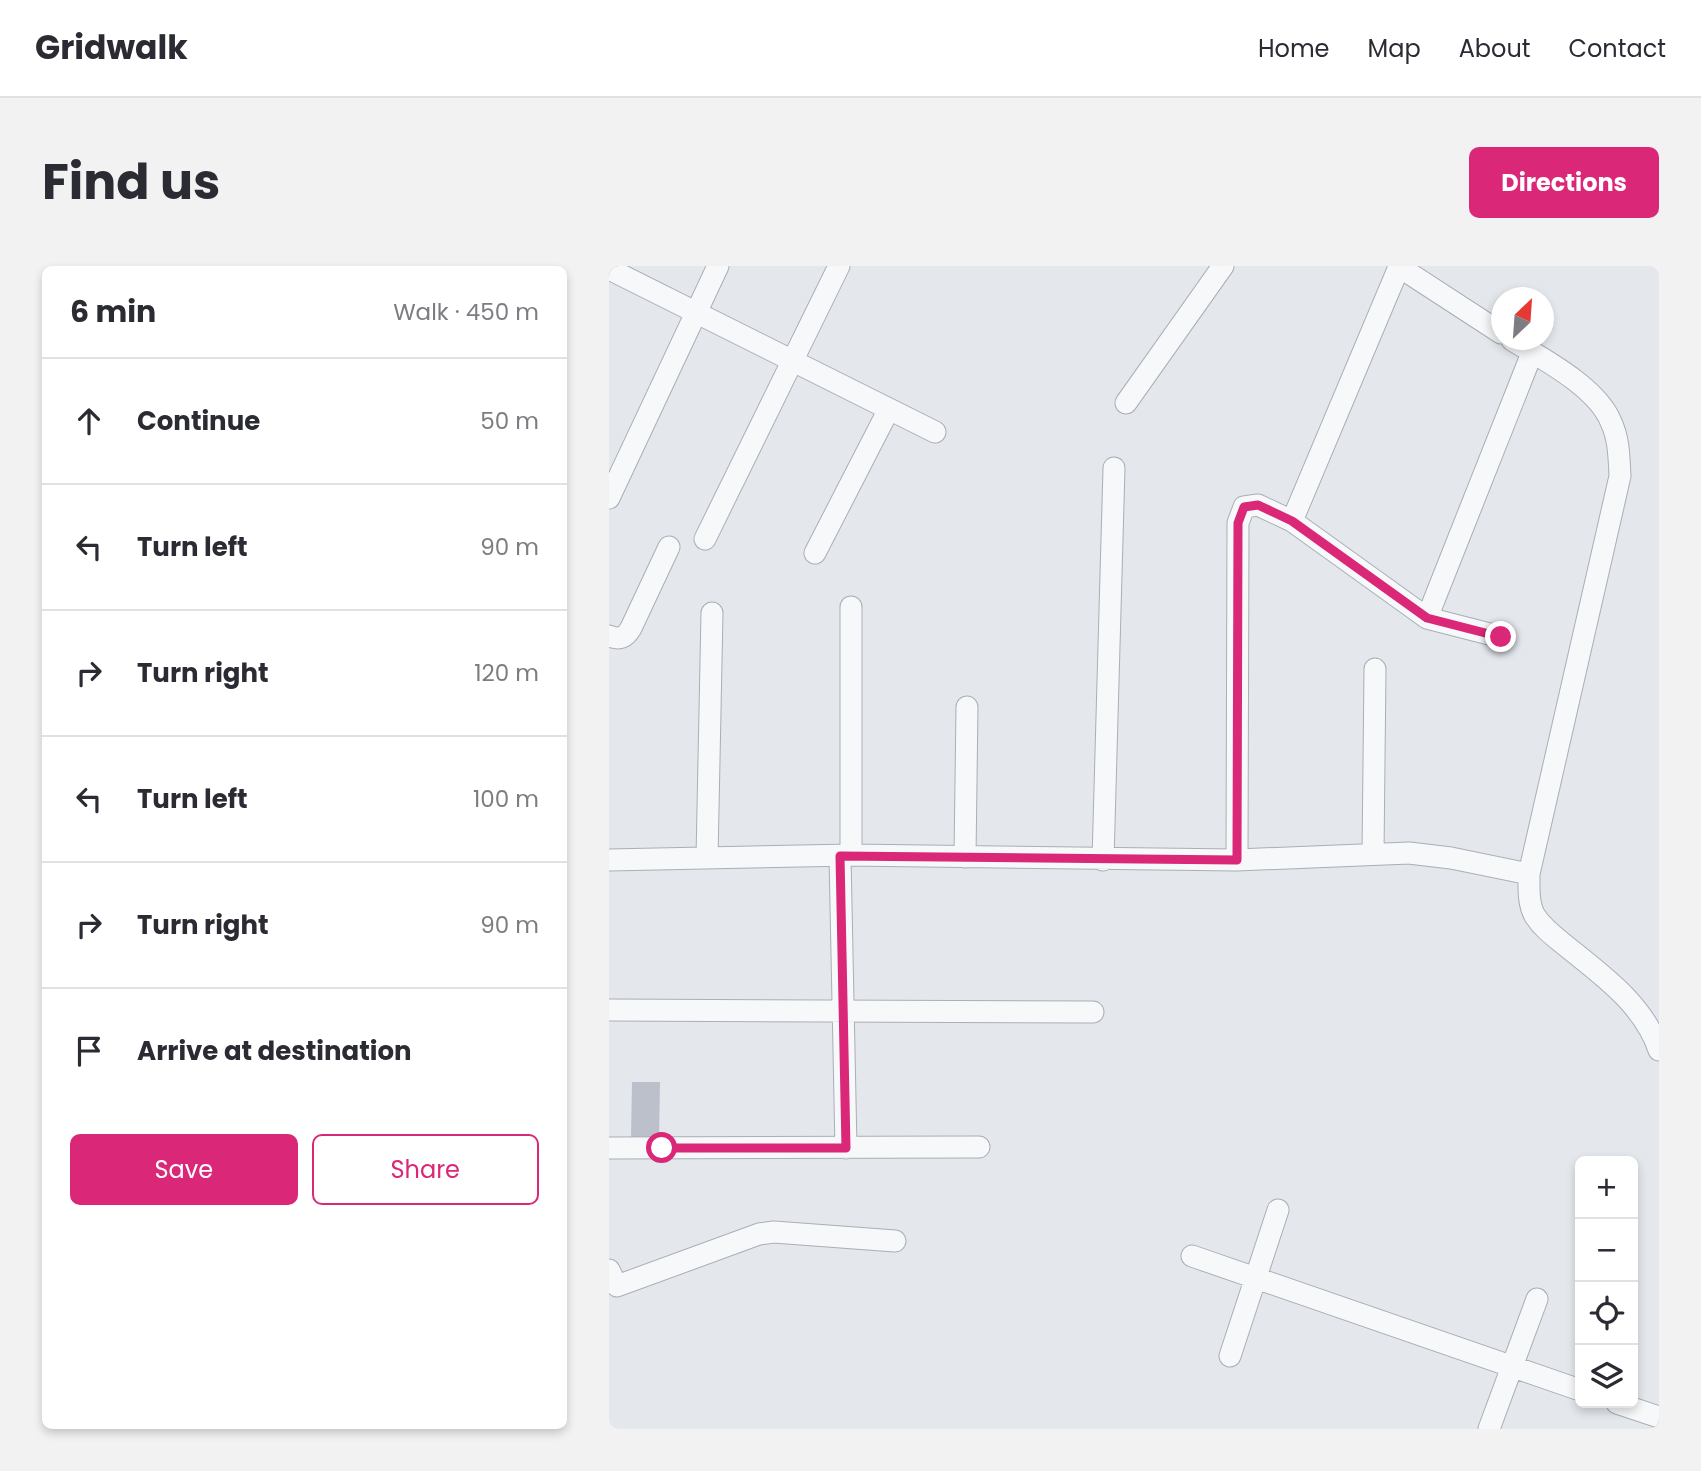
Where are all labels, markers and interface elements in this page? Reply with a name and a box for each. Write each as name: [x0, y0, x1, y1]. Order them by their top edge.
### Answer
text: Gridwalk: [35, 24, 188, 71]
text: Home: [1258, 32, 1330, 65]
text: Map: [1368, 32, 1421, 65]
text: About: [1459, 32, 1530, 65]
text: Contact: [1568, 32, 1666, 65]
button: Directions: [1469, 147, 1659, 218]
text: Find us: [42, 148, 220, 216]
north arrow: [1491, 287, 1554, 350]
text: 6 min: [70, 290, 156, 333]
text: Walk · 450 m: [393, 296, 539, 328]
icon: ahead: [70, 402, 108, 440]
text: Continue: [137, 403, 260, 439]
text: 50 m: [480, 405, 539, 437]
icon: left: [70, 528, 108, 566]
text: Turn left: [137, 529, 248, 565]
text: 90 m: [480, 531, 539, 563]
route end: [1485, 621, 1516, 652]
icon: right: [70, 654, 108, 692]
text: Turn right: [137, 655, 269, 691]
text: 120 m: [474, 657, 539, 689]
icon: left: [70, 780, 108, 818]
text: Turn left: [137, 781, 248, 817]
text: 100 m: [473, 783, 539, 815]
icon: right: [70, 906, 108, 944]
text: Turn right: [137, 907, 269, 943]
text: 90 m: [480, 909, 539, 941]
icon: arrive: [70, 1032, 108, 1070]
text: Arrive at destination: [137, 1033, 412, 1069]
route start: [646, 1132, 677, 1163]
button: Save: [70, 1134, 298, 1205]
button: Share: [312, 1134, 539, 1205]
map controls: [1575, 1156, 1638, 1408]
button: +: [1575, 1156, 1638, 1219]
button: −: [1575, 1219, 1638, 1282]
button: locate: [1575, 1282, 1638, 1345]
button: layers: [1575, 1345, 1638, 1408]

